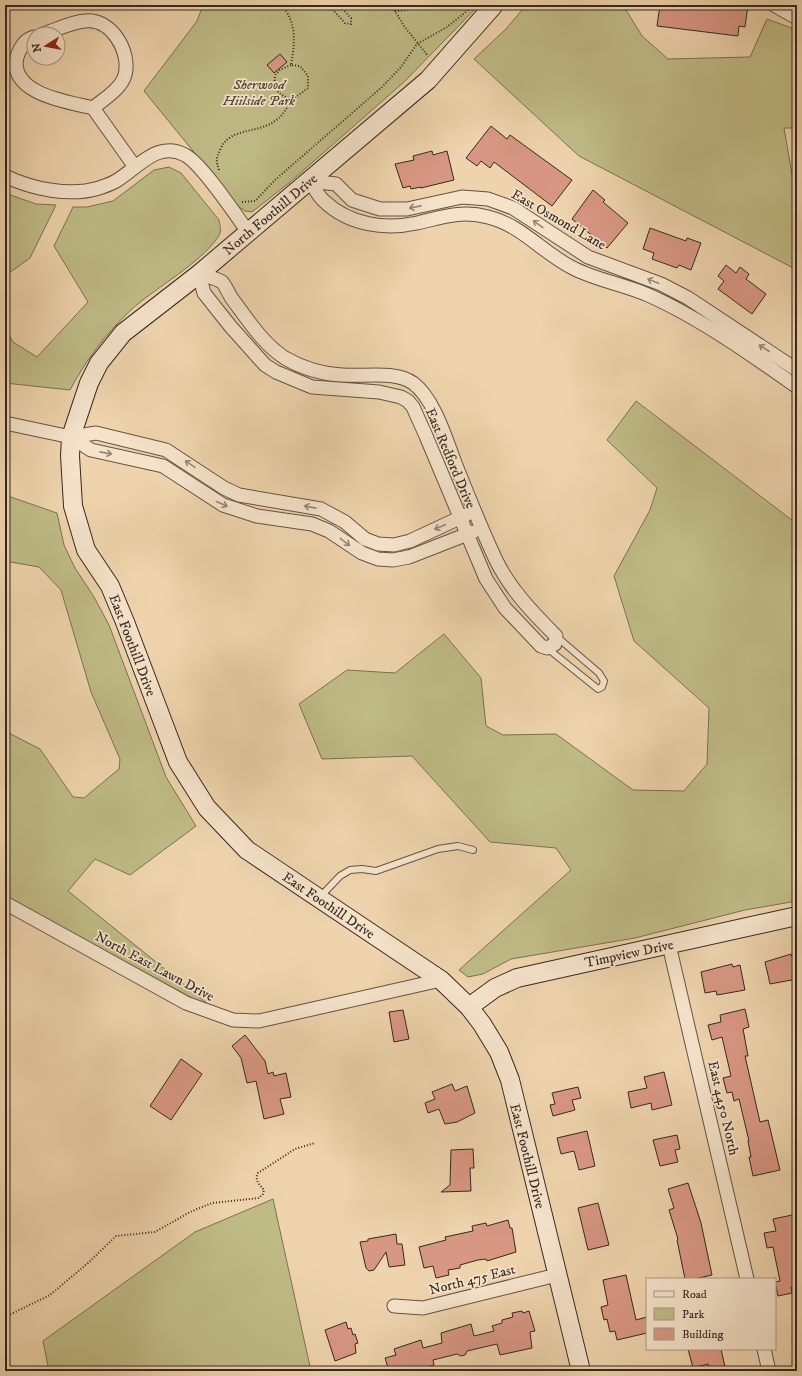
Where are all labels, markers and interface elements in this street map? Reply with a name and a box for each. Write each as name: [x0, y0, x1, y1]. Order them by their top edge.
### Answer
north arrow: [26, 26, 66, 66]
text: N: [29, 42, 45, 53]
park label: Sherwood Hiilside Park: [222, 76, 295, 110]
street label: North Foothill Drive: [220, 170, 322, 260]
street label: East Osmond Lane: [508, 186, 609, 254]
one-way arrow: [409, 203, 422, 211]
one-way arrow: [533, 220, 544, 228]
one-way arrow: [648, 277, 660, 285]
one-way arrow: [759, 344, 770, 353]
street label: East Redford Drive: [421, 405, 479, 512]
one-way arrow: [99, 449, 112, 457]
one-way arrow: [184, 460, 195, 468]
one-way arrow: [216, 501, 228, 508]
one-way arrow: [303, 502, 316, 510]
one-way arrow: [434, 524, 446, 531]
one-way arrow: [340, 537, 351, 546]
street label: East Foothill Drive: [104, 592, 160, 699]
street label: East Foothill Drive: [279, 868, 378, 944]
street label: North East Lawn Drive: [92, 928, 217, 1006]
street label: Timpview Drive: [583, 936, 675, 972]
street label: East 4450 North: [703, 1059, 743, 1158]
street label: East Foothill Drive: [505, 1102, 549, 1211]
street label: North 475 East: [427, 1260, 518, 1299]
legend: [646, 1278, 776, 1350]
text: Road: [682, 1287, 707, 1302]
text: Park: [682, 1307, 704, 1322]
text: Building: [682, 1327, 723, 1342]

